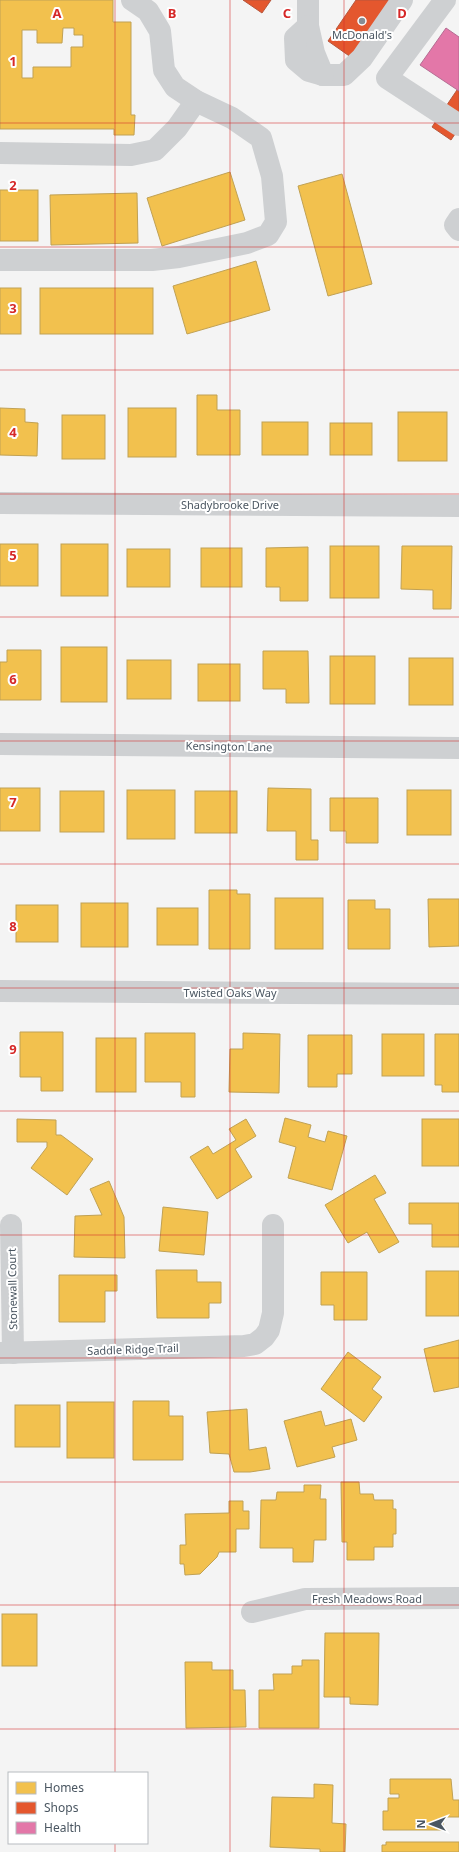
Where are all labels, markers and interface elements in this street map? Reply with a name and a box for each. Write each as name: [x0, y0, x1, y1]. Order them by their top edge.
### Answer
text: A: [53, 4, 62, 22]
text: B: [168, 4, 176, 22]
text: C: [283, 4, 291, 22]
text: D: [397, 4, 407, 22]
marker: McDonald's: [357, 16, 367, 26]
place label: McDonald's: [332, 27, 392, 42]
text: 1: [9, 52, 17, 70]
text: 2: [9, 176, 17, 194]
text: 3: [9, 299, 17, 317]
text: 4: [9, 423, 17, 441]
street label: Shadybrooke Drive: [181, 497, 279, 512]
text: 5: [9, 546, 17, 564]
text: 6: [9, 670, 17, 688]
street label: Kensington Lane: [186, 738, 272, 754]
text: 7: [9, 793, 17, 811]
text: 8: [9, 917, 17, 935]
street label: Twisted Oaks Way: [183, 985, 277, 1000]
text: 9: [9, 1040, 17, 1058]
street label: Stonewall Court: [4, 1248, 20, 1330]
street label: Saddle Ridge Trail: [87, 1340, 179, 1358]
street label: Fresh Meadows Road: [312, 1591, 422, 1606]
legend: [8, 1772, 148, 1844]
text: Homes: [44, 1779, 84, 1796]
text: Shops: [44, 1799, 79, 1816]
north arrow: [411, 1804, 451, 1844]
text: Health: [44, 1819, 81, 1836]
text: N: [413, 1820, 428, 1828]

